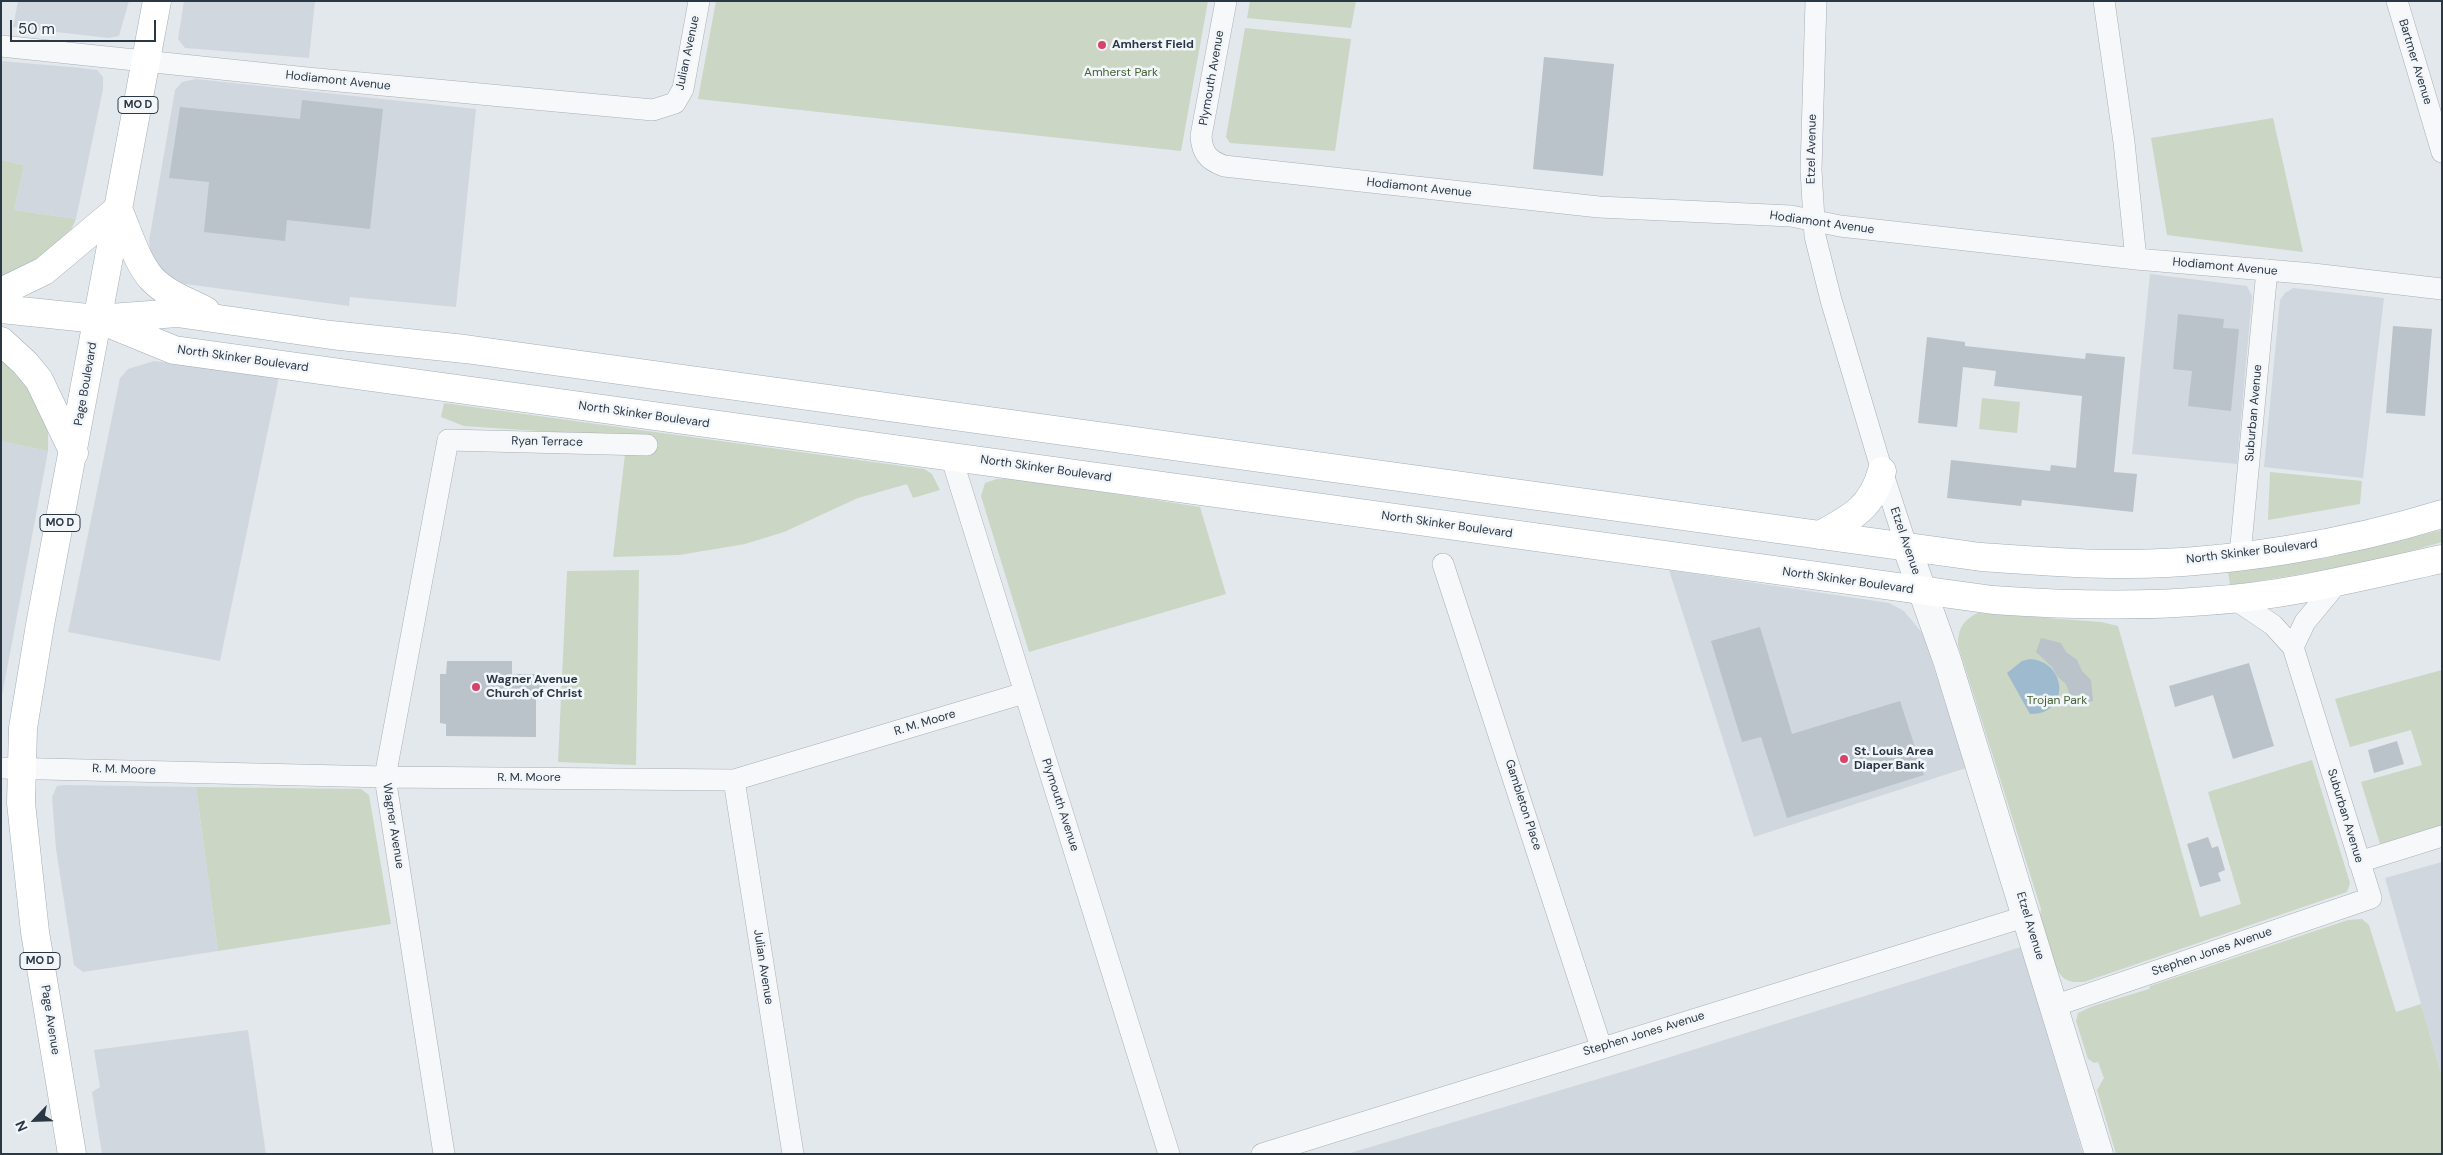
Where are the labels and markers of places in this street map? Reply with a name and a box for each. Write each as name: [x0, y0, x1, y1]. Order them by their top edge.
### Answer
place label: Amherst Field: [1112, 38, 1194, 52]
marker: Amherst Field: [1096, 39, 1108, 51]
place label: Wagner Avenue Church of Christ: [486, 673, 582, 701]
marker: Wagner Avenue Church of Christ: [470, 681, 482, 693]
place label: St. Louis Area Diaper Bank: [1854, 745, 1933, 773]
marker: St. Louis Area Diaper Bank: [1838, 753, 1850, 765]

